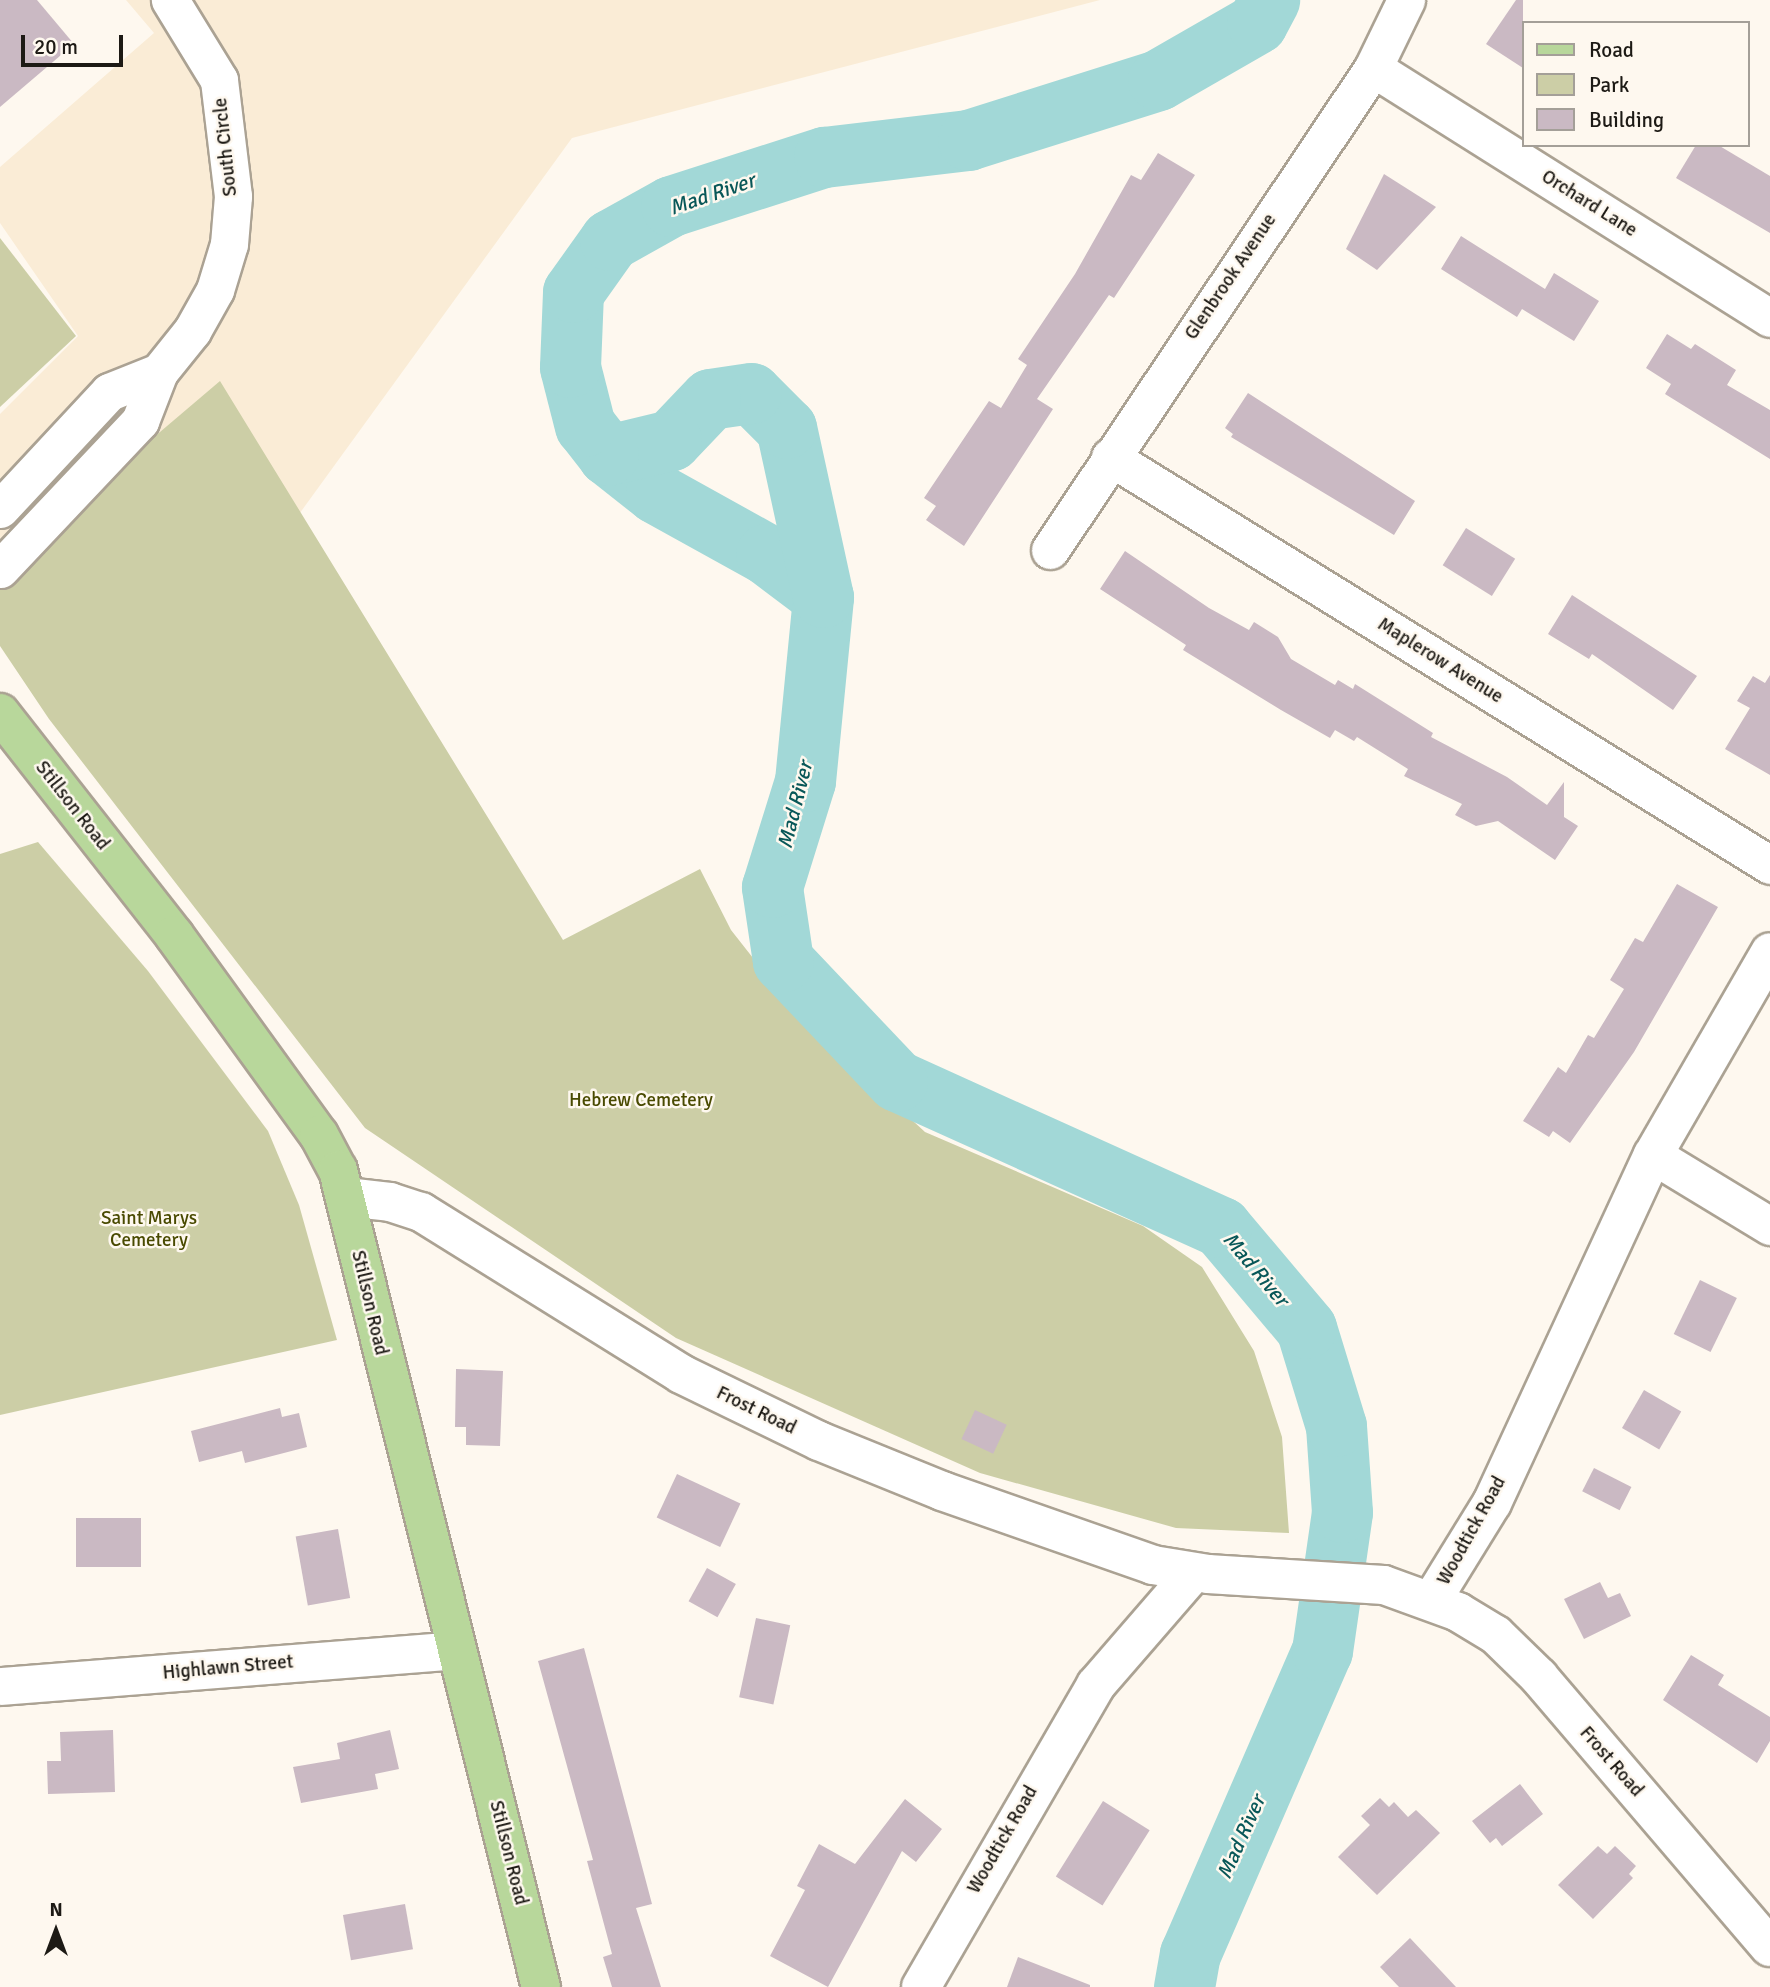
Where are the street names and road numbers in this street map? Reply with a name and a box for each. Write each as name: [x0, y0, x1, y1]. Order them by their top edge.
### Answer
street label: South Circle: [209, 97, 243, 197]
street label: Orchard Lane: [1537, 166, 1641, 242]
street label: Glenbrook Avenue: [1180, 210, 1282, 344]
street label: Maplerow Avenue: [1373, 613, 1507, 709]
street label: Stillson Road: [30, 757, 114, 855]
street label: Stillson Road: [346, 1248, 392, 1358]
street label: Frost Road: [712, 1382, 800, 1440]
street label: Woodtick Road: [1433, 1473, 1511, 1589]
street label: Highlawn Street: [162, 1651, 294, 1685]
street label: Frost Road: [1574, 1722, 1648, 1802]
street label: Woodtick Road: [963, 1782, 1043, 1898]
street label: Stillson Road: [484, 1798, 532, 1908]

